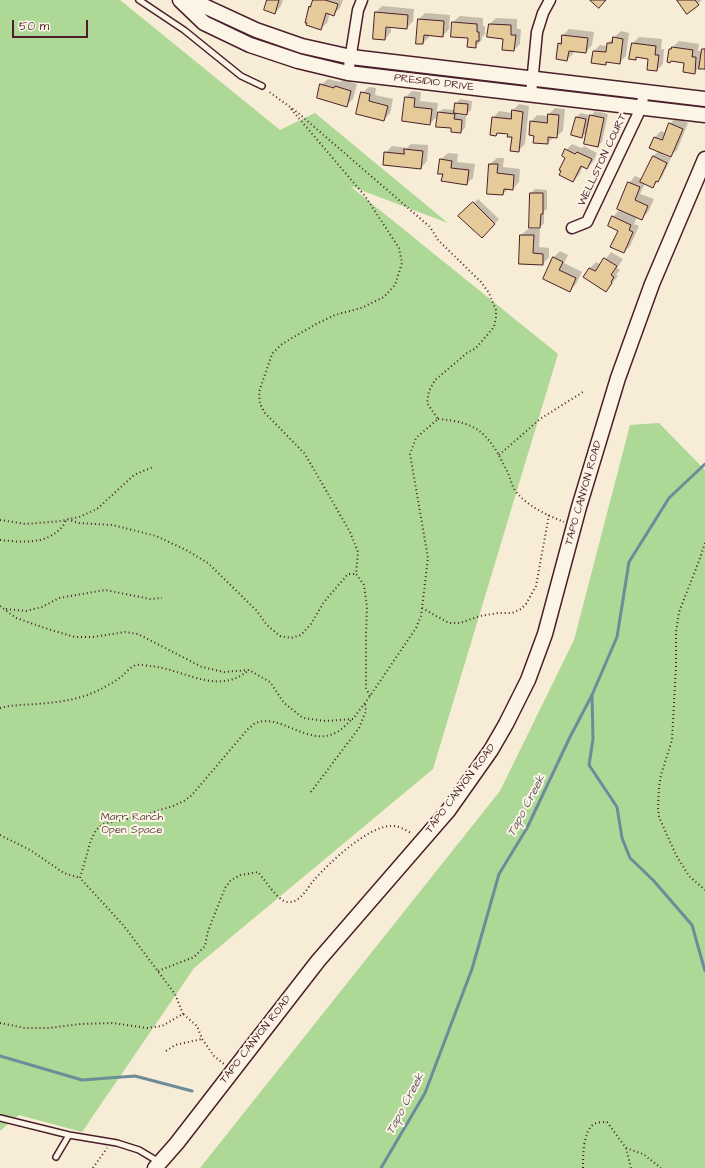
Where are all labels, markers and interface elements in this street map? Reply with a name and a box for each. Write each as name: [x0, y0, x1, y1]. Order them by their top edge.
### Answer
scale bar: [14, 12, 90, 38]
text: 50 m: [19, 18, 49, 35]
street label: PRESIDIO DRIVE: [393, 72, 475, 94]
street label: WELLSTON COURT: [576, 112, 630, 208]
street label: TAPO CANYON ROAD: [563, 439, 605, 547]
street label: TAPO CANYON ROAD: [423, 742, 499, 836]
water label: Tapo Creek: [505, 773, 549, 839]
park label: Marr Ranch Open Space: [101, 811, 163, 837]
street label: TAPO CANYON ROAD: [217, 993, 295, 1087]
water label: Tapo Creek: [384, 1071, 428, 1137]

